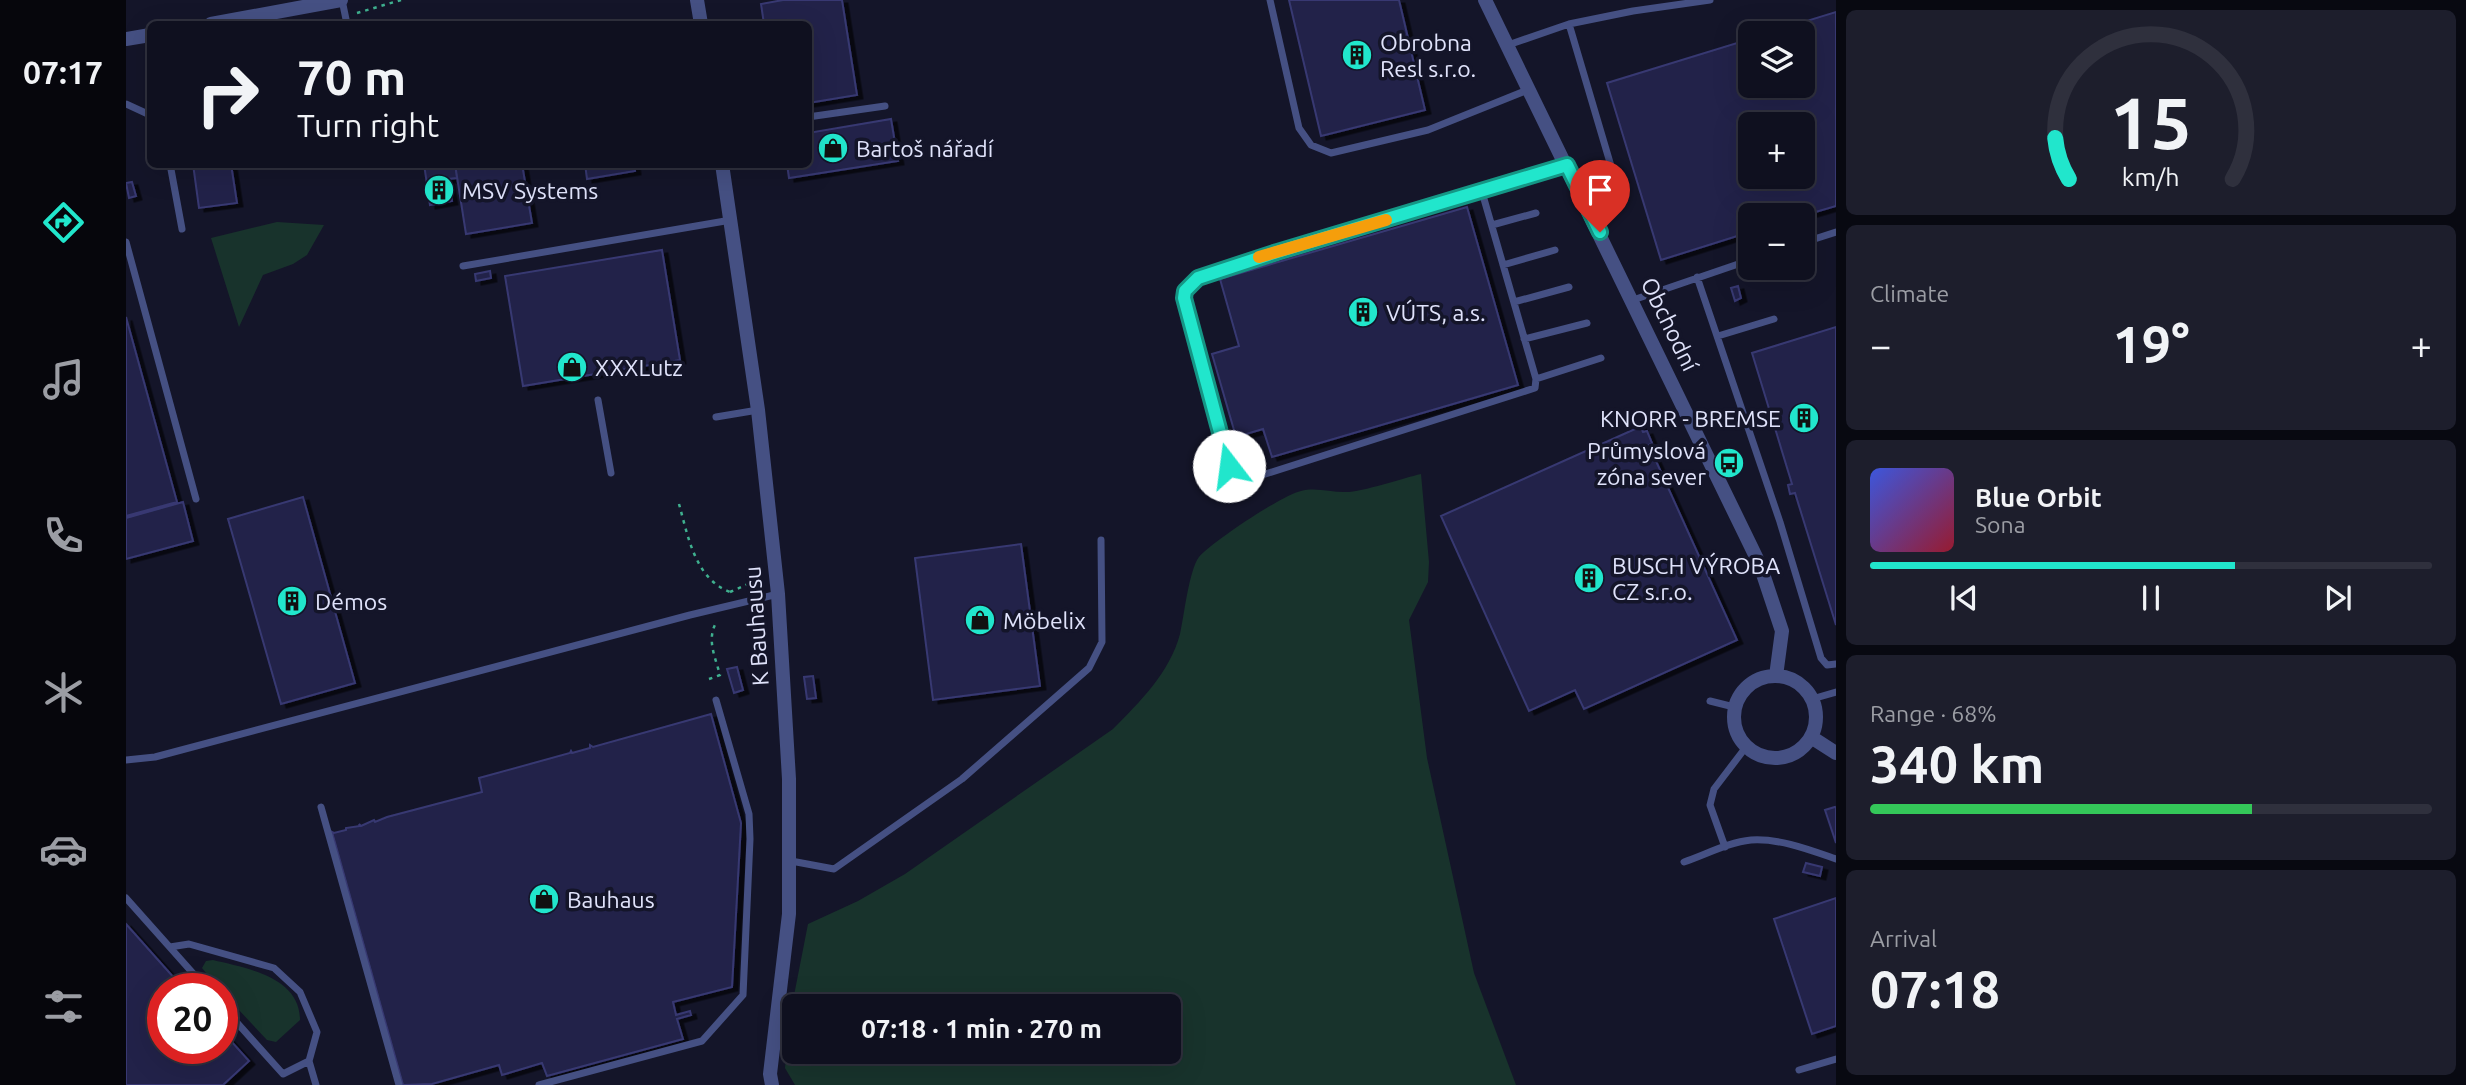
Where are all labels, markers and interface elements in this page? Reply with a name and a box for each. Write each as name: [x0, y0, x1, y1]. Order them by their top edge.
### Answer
map controls: [1738, 21, 1815, 280]
button: layers: [1738, 21, 1815, 98]
place label: Obrobna Resl s.r.o.: [1380, 30, 1476, 81]
building icon: Obrobna Resl s.r.o.: [1340, 38, 1374, 72]
icon: right: [182, 49, 273, 140]
text: 70 m: [297, 49, 406, 104]
text: 07:17: [23, 54, 103, 90]
text: 15: [2110, 81, 2192, 163]
text: Turn right: [297, 107, 439, 143]
button: +: [1738, 112, 1815, 189]
shop icon: Bartoš nářadí: [816, 131, 850, 165]
place label: Bartoš nářadí: [856, 136, 994, 161]
pin: [1570, 160, 1630, 232]
text: km/h: [2122, 162, 2180, 190]
icon: arrive: [1581, 171, 1619, 209]
building icon: MSV Systems: [422, 173, 456, 207]
place label: MSV Systems: [462, 178, 598, 203]
icon: directions: [39, 198, 88, 247]
button: −: [1738, 203, 1815, 280]
street label: Obchodní: [1637, 273, 1704, 375]
text: Climate: [1870, 281, 1949, 306]
building icon: VÚTS, a.s.: [1346, 295, 1380, 329]
place label: VÚTS, a.s.: [1386, 299, 1486, 325]
text: 19°: [2112, 315, 2190, 373]
text: −: [1870, 324, 1891, 366]
text: +: [2411, 324, 2432, 366]
shop icon: XXXLutz: [555, 350, 589, 384]
icon: music: [39, 355, 88, 404]
place label: XXXLutz: [595, 355, 683, 380]
building icon: KNORR - BREMSE: [1787, 401, 1821, 435]
place label: KNORR - BREMSE: [1600, 406, 1781, 431]
position arrow: [1192, 429, 1266, 503]
place label: Průmyslová zóna sever: [1587, 438, 1706, 489]
bus stop icon: Průmyslová zóna sever: [1712, 446, 1746, 480]
text: Blue Orbit: [1975, 483, 2102, 512]
icon: phone: [39, 511, 88, 560]
text: Sona: [1975, 512, 2025, 537]
place label: BUSCH VÝROBA CZ s.r.o.: [1612, 552, 1780, 604]
building icon: BUSCH VÝROBA CZ s.r.o.: [1572, 561, 1606, 595]
street label: K Bauhausu: [739, 565, 773, 687]
icon: previous: [1945, 579, 1983, 617]
icon: pause: [2132, 579, 2170, 617]
icon: next: [2319, 579, 2357, 617]
building icon: Démos: [275, 584, 309, 618]
place label: Démos: [315, 589, 387, 614]
shop icon: Möbelix: [963, 603, 997, 637]
place label: Möbelix: [1003, 608, 1086, 633]
icon: climate: [39, 668, 88, 717]
text: Range · 68%: [1870, 701, 1997, 726]
text: 340 km: [1870, 735, 2044, 793]
icon: car: [39, 825, 88, 874]
shop icon: Bauhaus: [527, 882, 561, 916]
place label: Bauhaus: [567, 887, 655, 912]
text: Arrival: [1870, 926, 1937, 951]
text: 07:18: [1870, 960, 2000, 1018]
speed limit sign: 20: [147, 973, 238, 1064]
icon: filters: [39, 982, 88, 1031]
text: 07:18 · 1 min · 270 m: [861, 1014, 1102, 1043]

